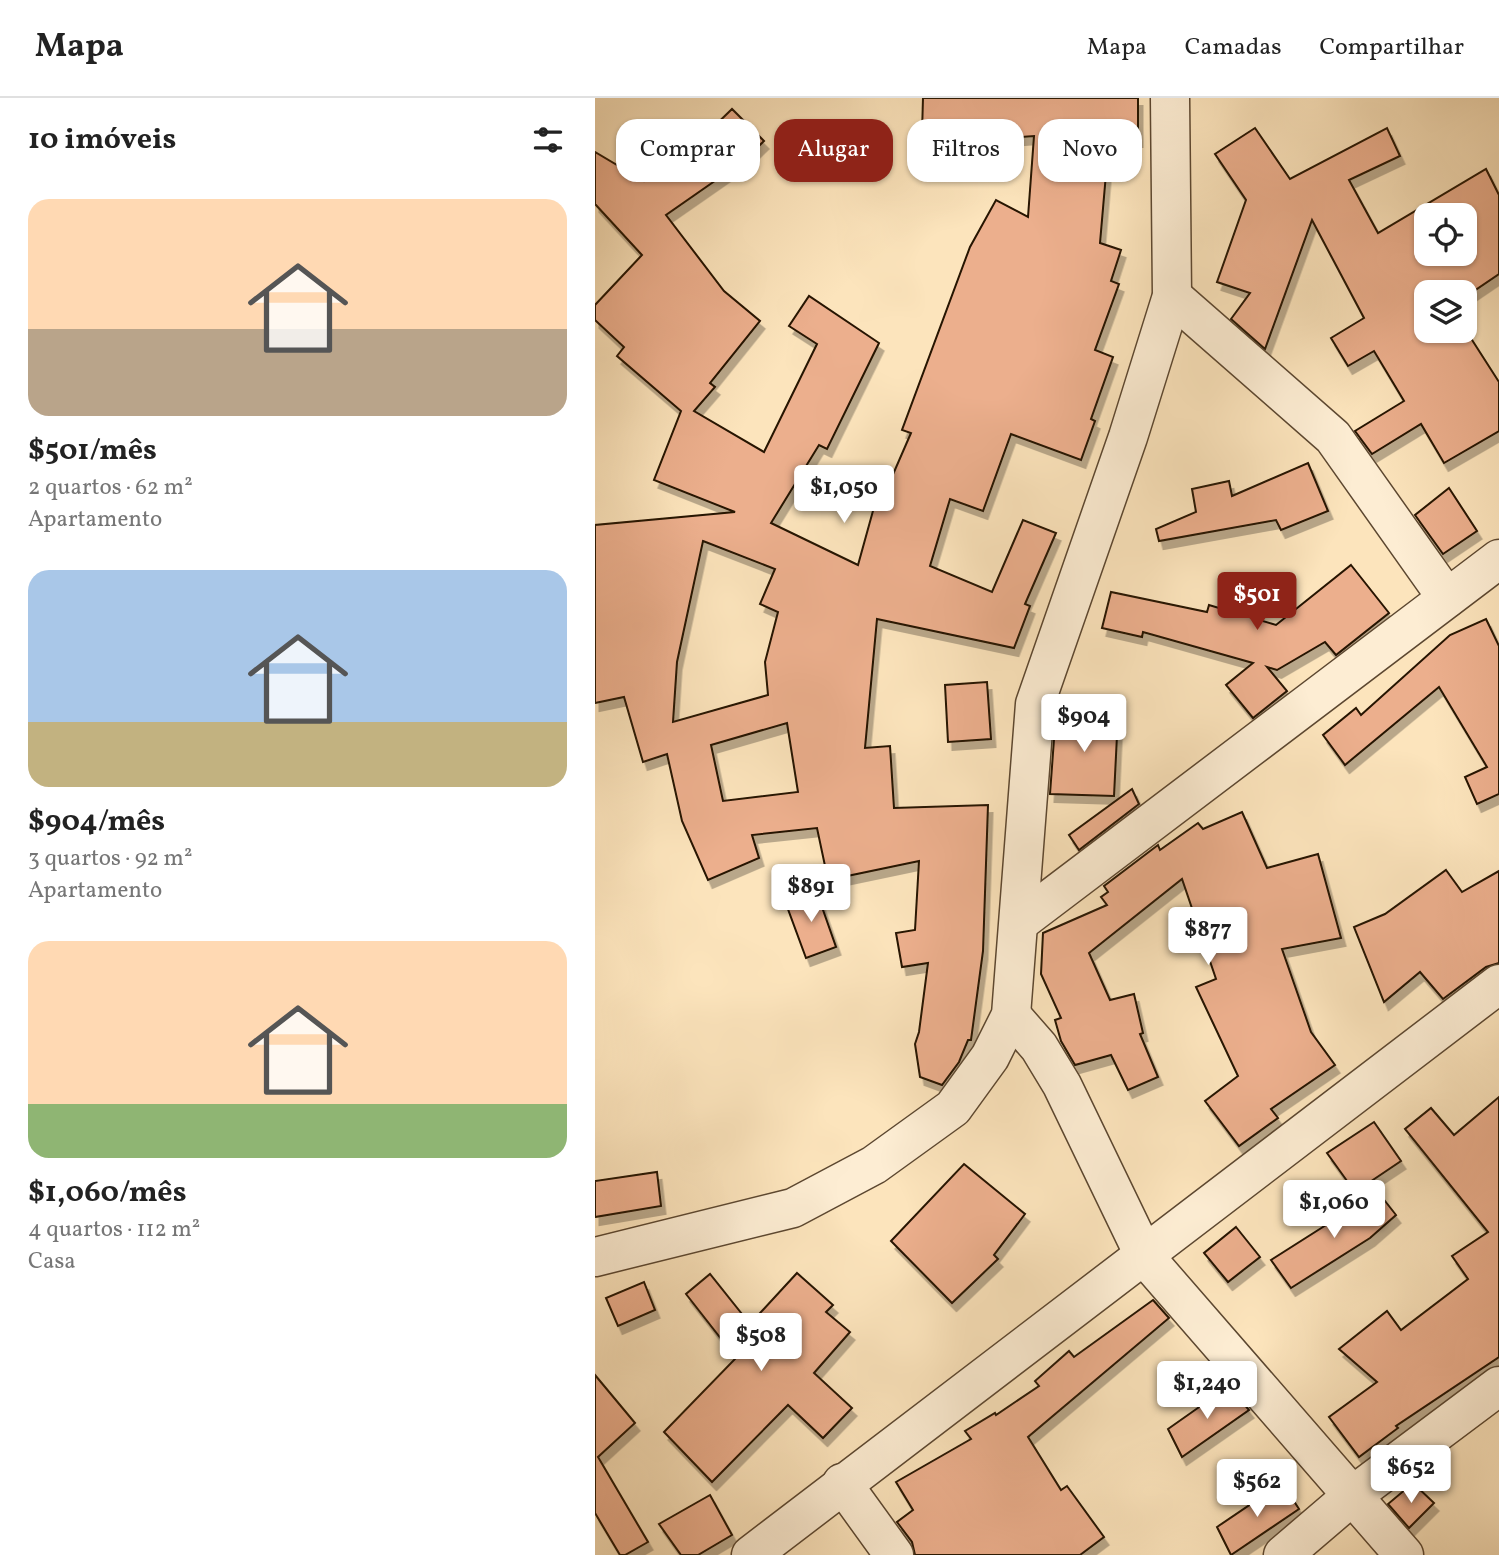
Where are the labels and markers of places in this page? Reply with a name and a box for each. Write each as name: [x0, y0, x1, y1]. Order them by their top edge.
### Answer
pin: $1,050: [787, 466, 901, 525]
pin: $501: [1216, 573, 1298, 632]
pin: $904: [1043, 694, 1125, 754]
pin: $891: [770, 864, 852, 924]
pin: $877: [1167, 908, 1249, 967]
pin: $1,060: [1277, 1180, 1391, 1240]
pin: $508: [720, 1314, 802, 1373]
pin: $1,240: [1150, 1362, 1264, 1421]
pin: $652: [1370, 1446, 1452, 1505]
pin: $562: [1216, 1460, 1298, 1519]

